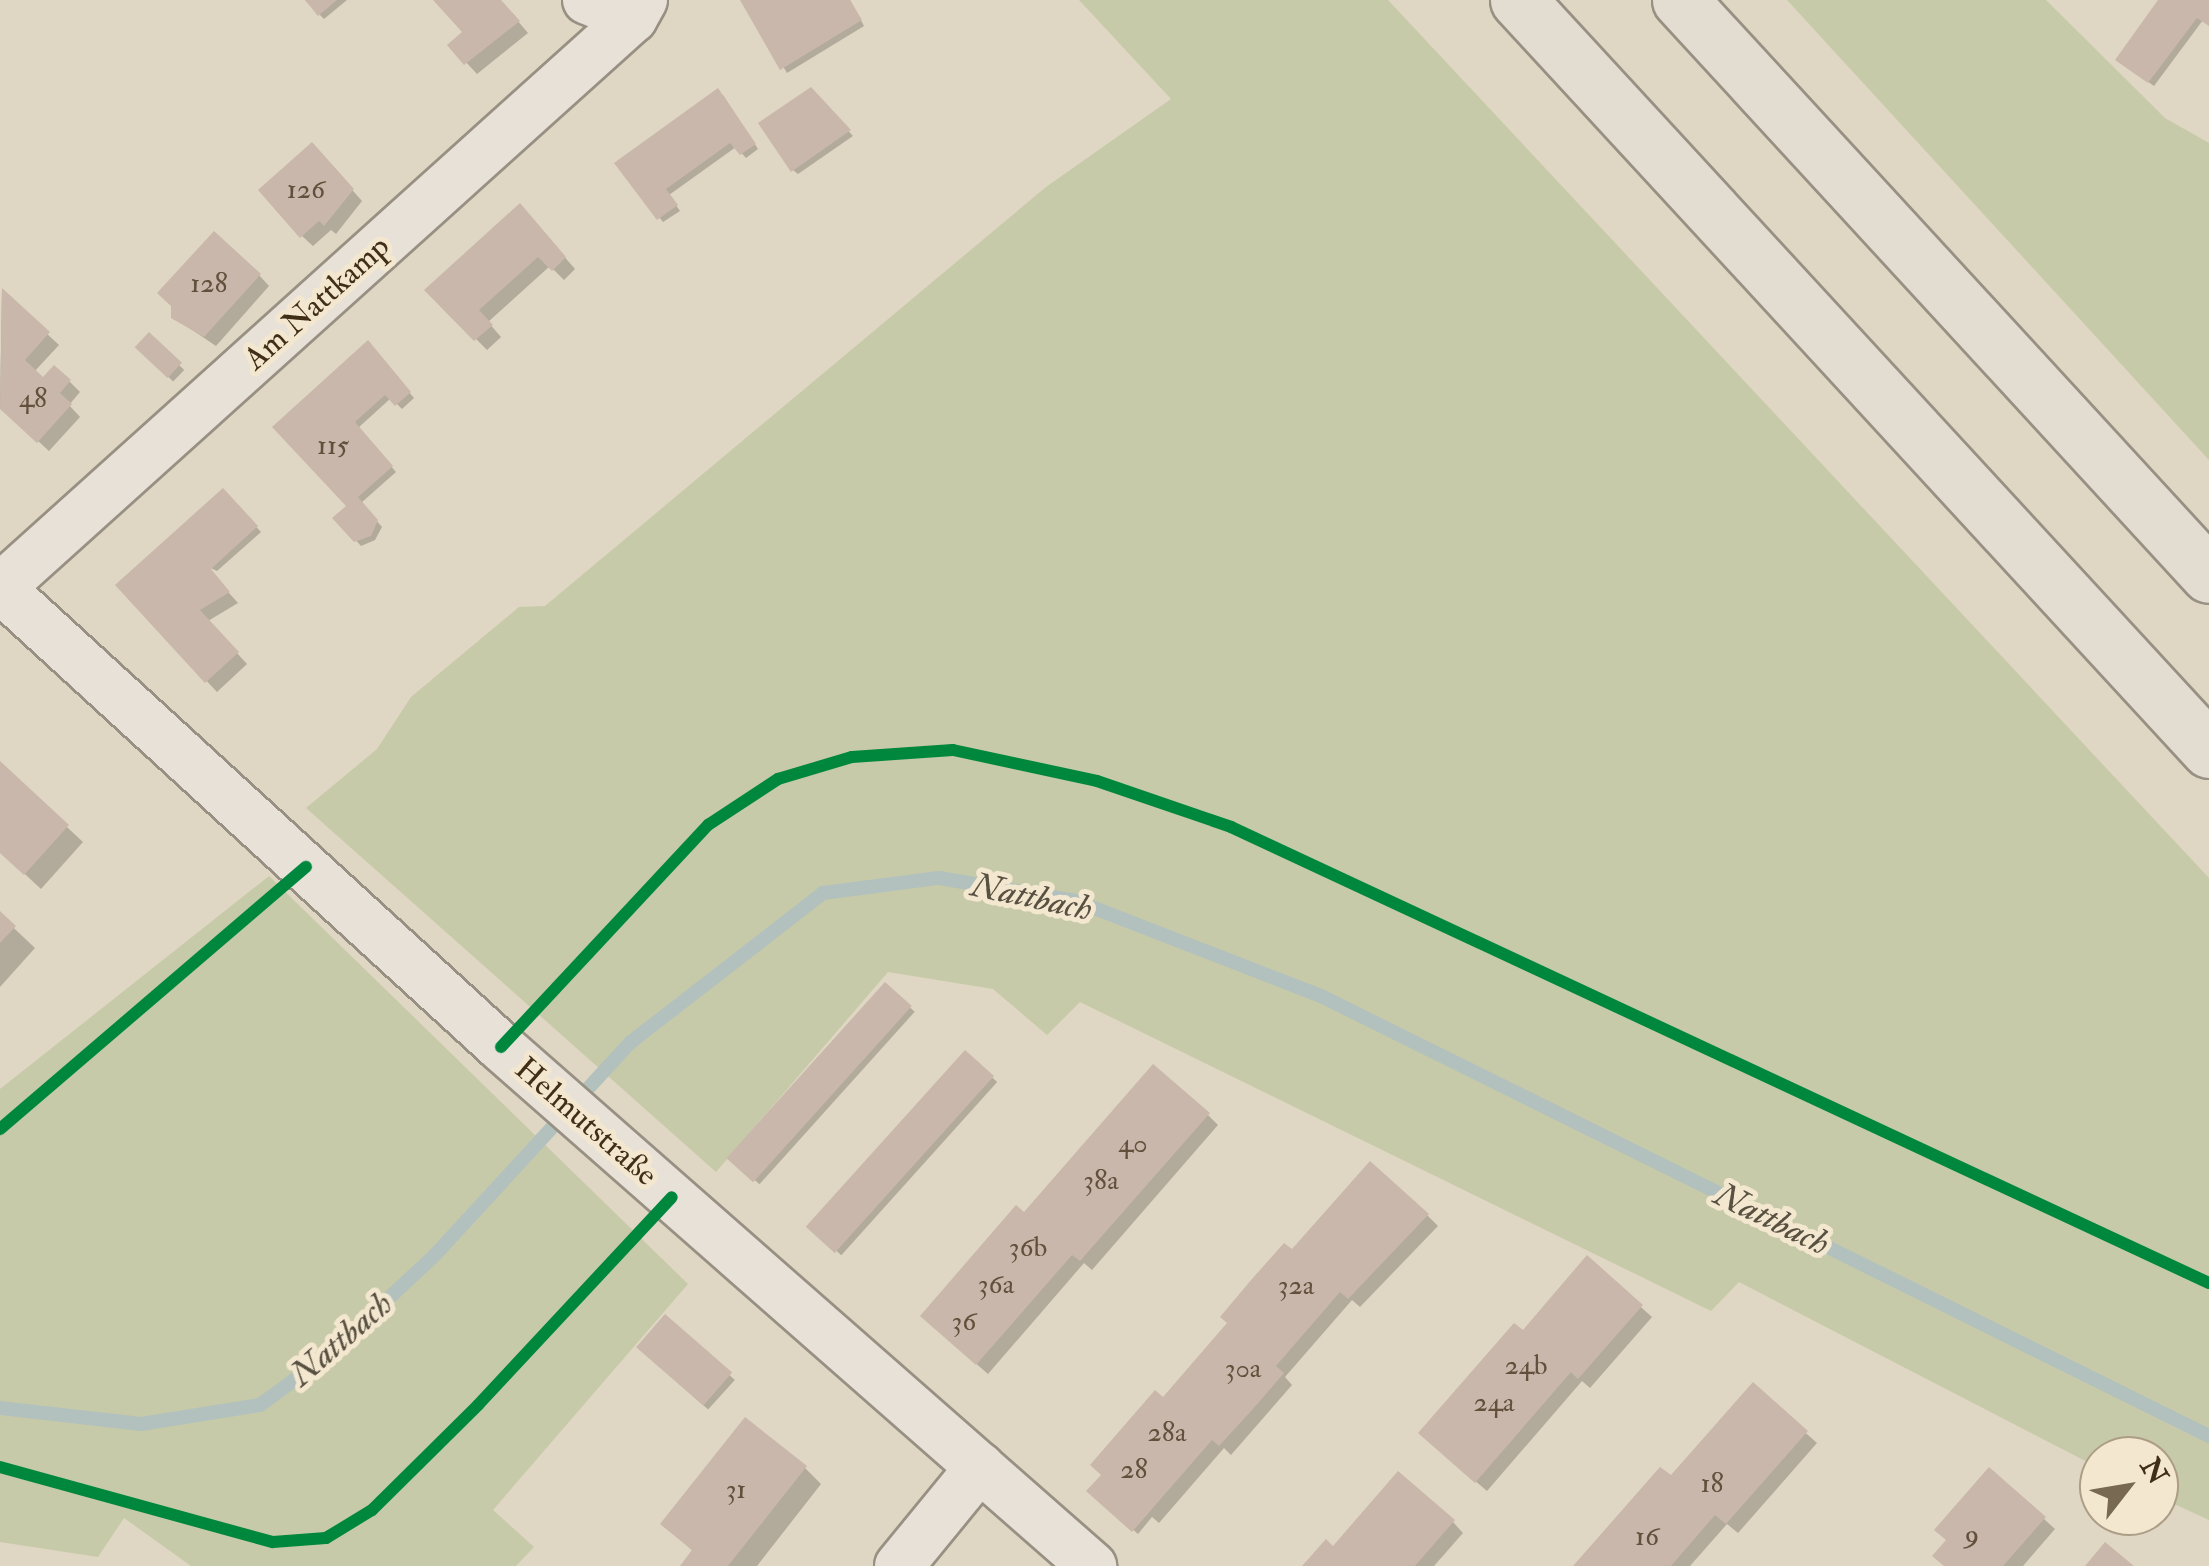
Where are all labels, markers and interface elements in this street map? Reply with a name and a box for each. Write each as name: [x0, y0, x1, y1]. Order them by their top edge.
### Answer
house number: 126: [287, 173, 325, 207]
street label: Am Nattkamp: [236, 228, 398, 378]
house number: 128: [190, 267, 228, 301]
house number: 48: [19, 382, 47, 416]
house number: 115: [317, 429, 349, 463]
water label: Nattbach: [968, 864, 1096, 930]
street label: Helmutstraße: [507, 1050, 665, 1194]
house number: 40: [1118, 1127, 1148, 1161]
house number: 38a: [1083, 1164, 1119, 1198]
water label: Nattbach: [1708, 1173, 1836, 1265]
house number: 36b: [1009, 1231, 1047, 1265]
house number: 36a: [978, 1268, 1014, 1302]
house number: 32a: [1278, 1269, 1314, 1303]
water label: Nattbach: [281, 1283, 401, 1395]
house number: 36: [952, 1305, 976, 1339]
house number: 24b: [1504, 1349, 1548, 1383]
house number: 30a: [1225, 1352, 1261, 1386]
house number: 24a: [1474, 1386, 1514, 1420]
house number: 28a: [1148, 1416, 1186, 1450]
north arrow: [2079, 1436, 2179, 1536]
text: N: [2132, 1452, 2175, 1491]
house number: 28: [1120, 1453, 1148, 1487]
house number: 18: [1700, 1467, 1724, 1501]
house number: 31: [726, 1473, 746, 1507]
house number: 9: [1965, 1518, 1979, 1552]
house number: 16: [1635, 1520, 1659, 1554]

